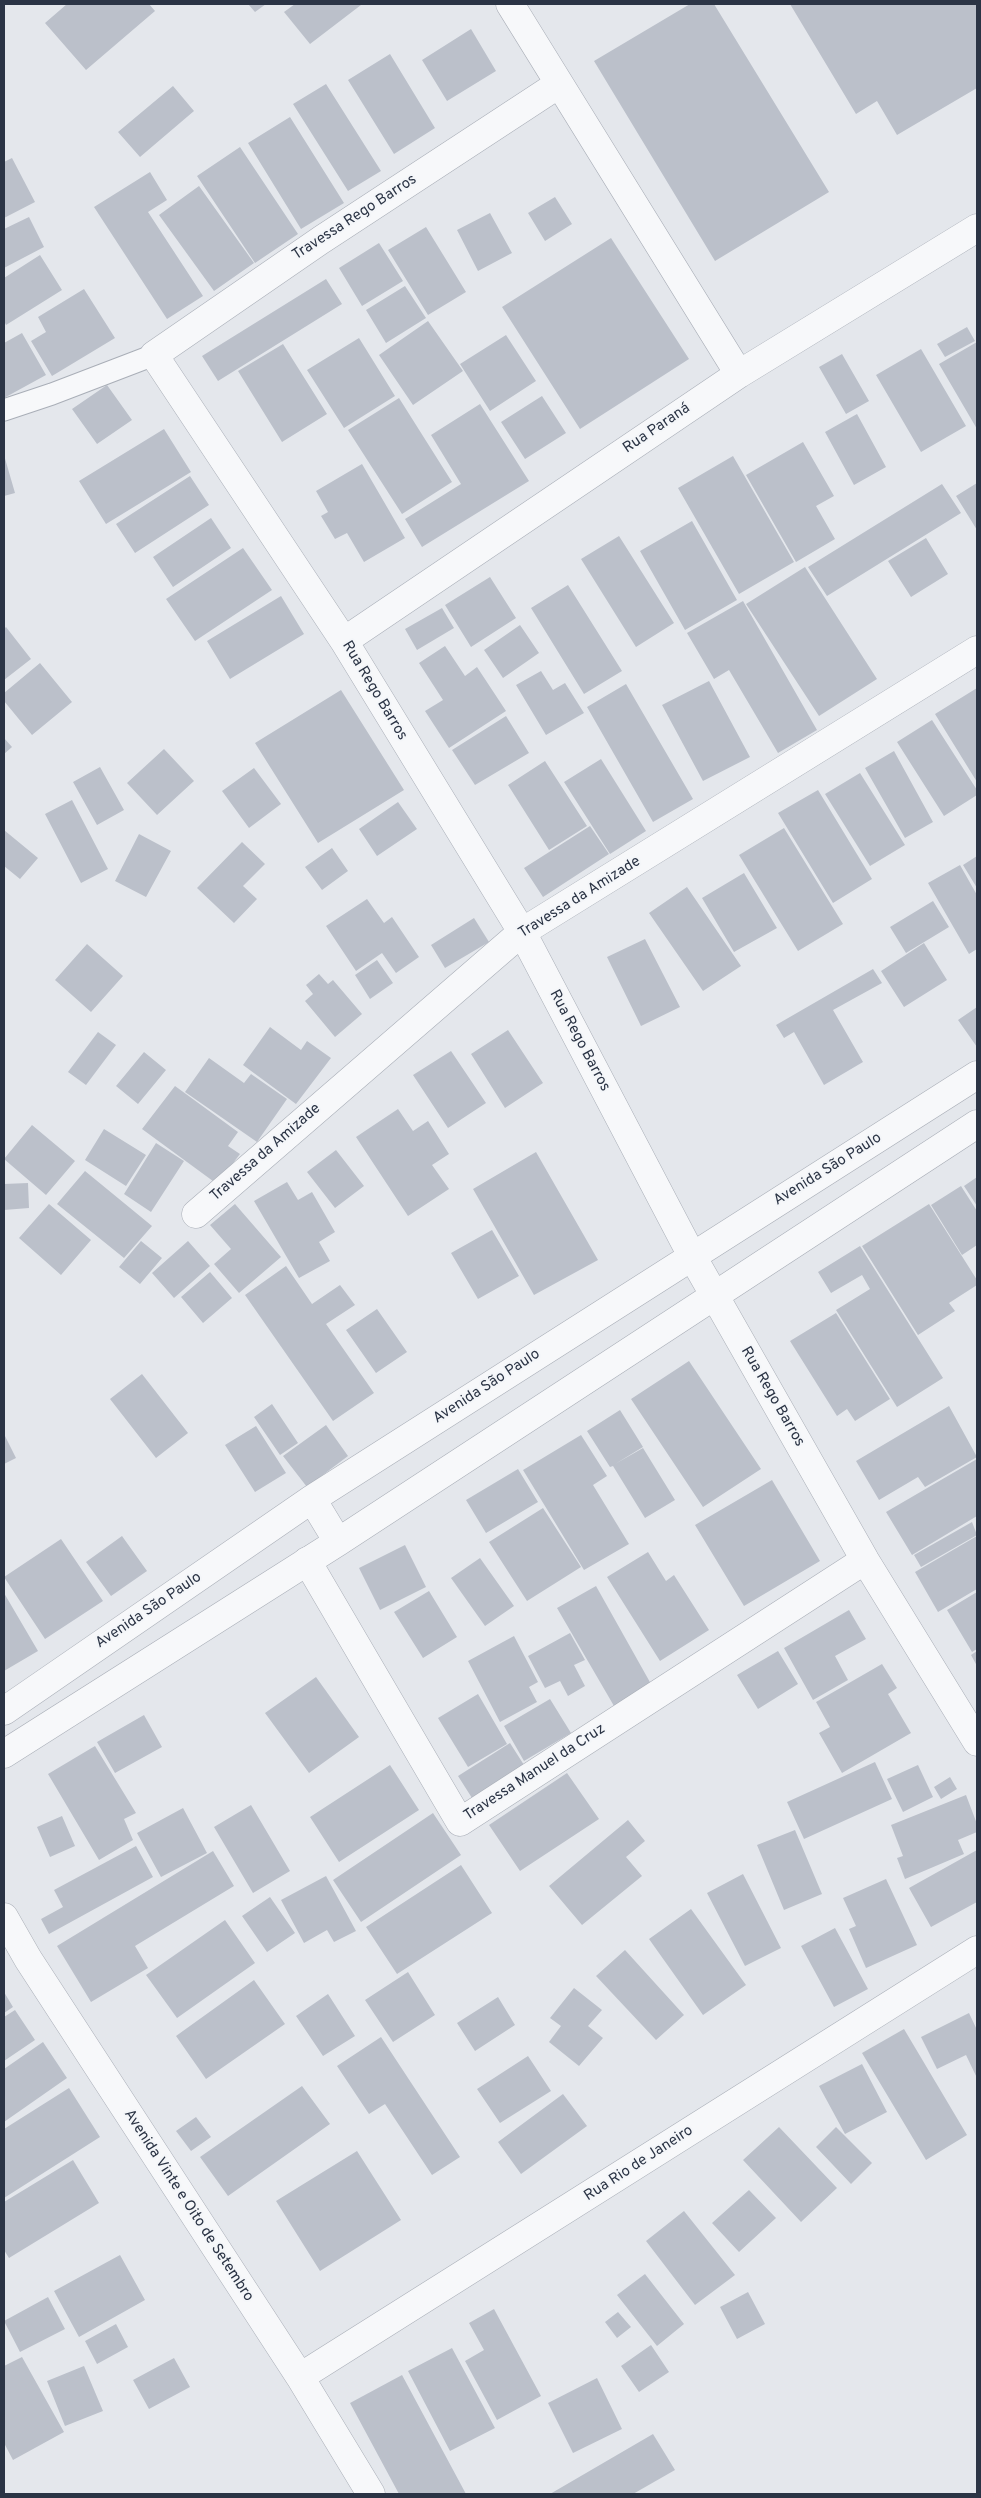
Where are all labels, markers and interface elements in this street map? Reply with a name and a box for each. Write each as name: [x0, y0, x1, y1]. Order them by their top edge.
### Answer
street label: Travessa Rego Barros: [290, 171, 420, 265]
street label: Rua Paraná: [620, 400, 694, 458]
street label: Rua Rego Barros: [337, 638, 411, 744]
street label: Travessa da Amizade: [516, 853, 644, 943]
street label: Rua Rego Barros: [545, 987, 613, 1095]
street label: Travessa da Amizade: [207, 1100, 325, 1206]
street label: Avenida São Paulo: [771, 1130, 885, 1210]
street label: Rua Rego Barros: [736, 1344, 808, 1450]
street label: Avenida São Paulo: [430, 1346, 544, 1428]
street label: Avenida São Paulo: [93, 1569, 205, 1653]
street label: Travessa Manuel da Cruz: [461, 1721, 609, 1825]
street label: Avenida Vinte e Oito de Setembro: [119, 2107, 257, 2305]
street label: Rua Rio de Janeiro: [581, 2122, 697, 2206]

